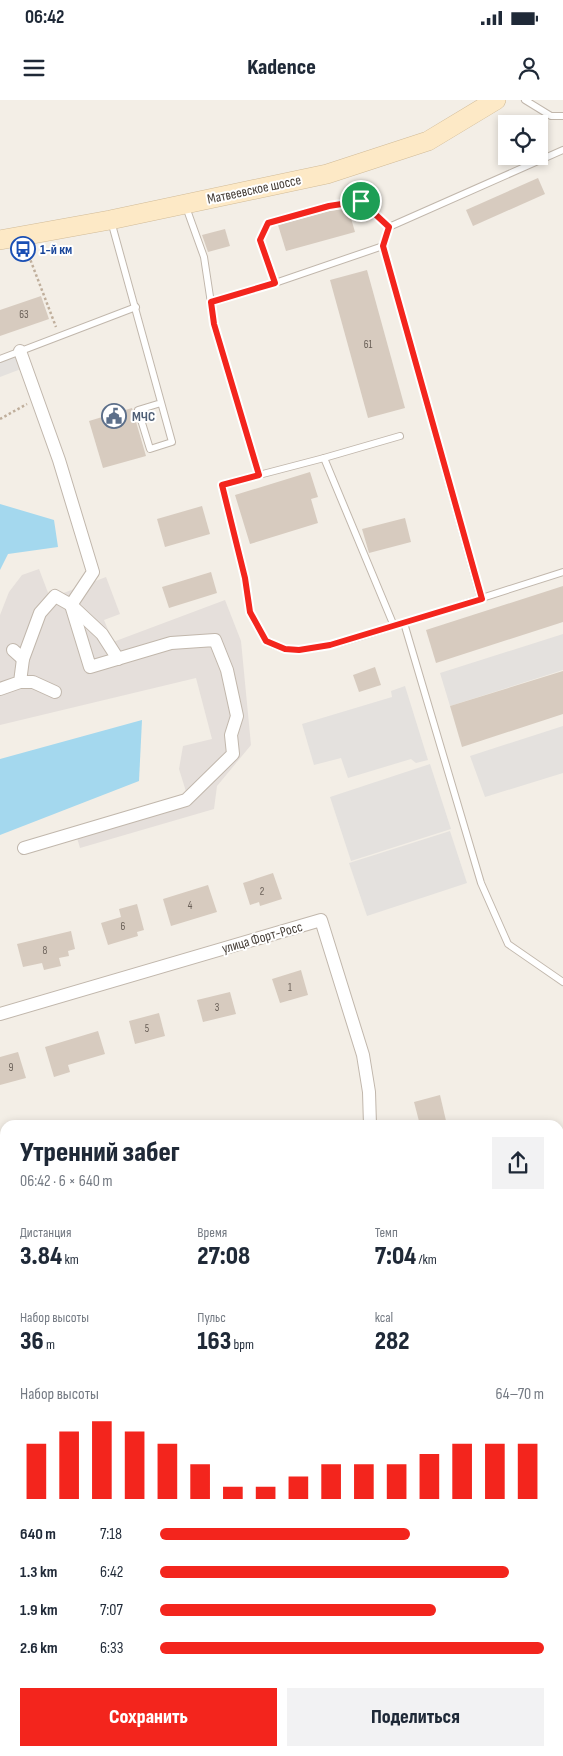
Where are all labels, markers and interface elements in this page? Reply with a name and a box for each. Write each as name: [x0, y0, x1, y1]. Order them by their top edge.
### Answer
text: 06:42: [25, 6, 64, 29]
icon: menu: [20, 54, 48, 82]
text: Kadence: [247, 54, 316, 81]
icon: person: [515, 54, 543, 82]
map controls: [498, 115, 548, 165]
button: locate: [498, 115, 548, 165]
street label: Матвеевское шоссе: [206, 171, 303, 208]
pin: [340, 180, 382, 222]
icon: arrive: [347, 187, 375, 215]
bus stop icon: 1-й км: [10, 236, 36, 262]
place label: 1-й км: [40, 241, 72, 258]
house number: 63: [19, 308, 29, 321]
house number: 61: [364, 338, 372, 351]
public building icon: МЧС: [101, 403, 127, 429]
place label: МЧС: [132, 408, 155, 425]
house number: 2: [260, 885, 265, 898]
house number: 4: [188, 899, 193, 912]
street label: улица Форт-Росс: [220, 918, 304, 957]
house number: 6: [121, 920, 126, 933]
house number: 8: [43, 944, 48, 957]
house number: 1: [288, 981, 292, 994]
house number: 3: [215, 1001, 220, 1014]
house number: 5: [145, 1022, 149, 1035]
house number: 9: [9, 1061, 14, 1074]
text: Утренний забег: [20, 1136, 180, 1169]
button: share: [492, 1137, 544, 1189]
text: 06:42 · 6 × 640 m: [20, 1172, 113, 1191]
text: Дистанция: [20, 1224, 71, 1241]
text: Время: [197, 1224, 227, 1241]
text: Темп: [375, 1224, 398, 1241]
text: 3.84: [20, 1241, 62, 1272]
text: 27:08: [197, 1241, 250, 1272]
text: 7:04: [375, 1241, 416, 1272]
text: km: [62, 1251, 79, 1268]
text: /km: [416, 1251, 437, 1268]
text: Набор высоты: [20, 1309, 89, 1326]
text: Пульс: [197, 1309, 226, 1326]
text: kcal: [375, 1309, 393, 1326]
text: 36: [20, 1326, 44, 1357]
text: 163: [197, 1326, 231, 1357]
text: 282: [375, 1326, 409, 1357]
text: m: [44, 1336, 55, 1353]
text: bpm: [231, 1336, 254, 1353]
text: Набор высоты: [20, 1385, 99, 1404]
text: 64–70 m: [495, 1385, 544, 1404]
text: 640 m: [20, 1525, 56, 1544]
text: 7:18: [100, 1525, 122, 1544]
text: 1.3 km: [20, 1563, 57, 1582]
text: 6:42: [100, 1563, 123, 1582]
text: 1.9 km: [20, 1601, 58, 1620]
text: 7:07: [100, 1601, 123, 1620]
text: 2.6 km: [20, 1639, 58, 1658]
text: 6:33: [100, 1639, 123, 1658]
button: Сохранить: [20, 1688, 277, 1746]
button: Поделиться: [287, 1688, 544, 1746]

